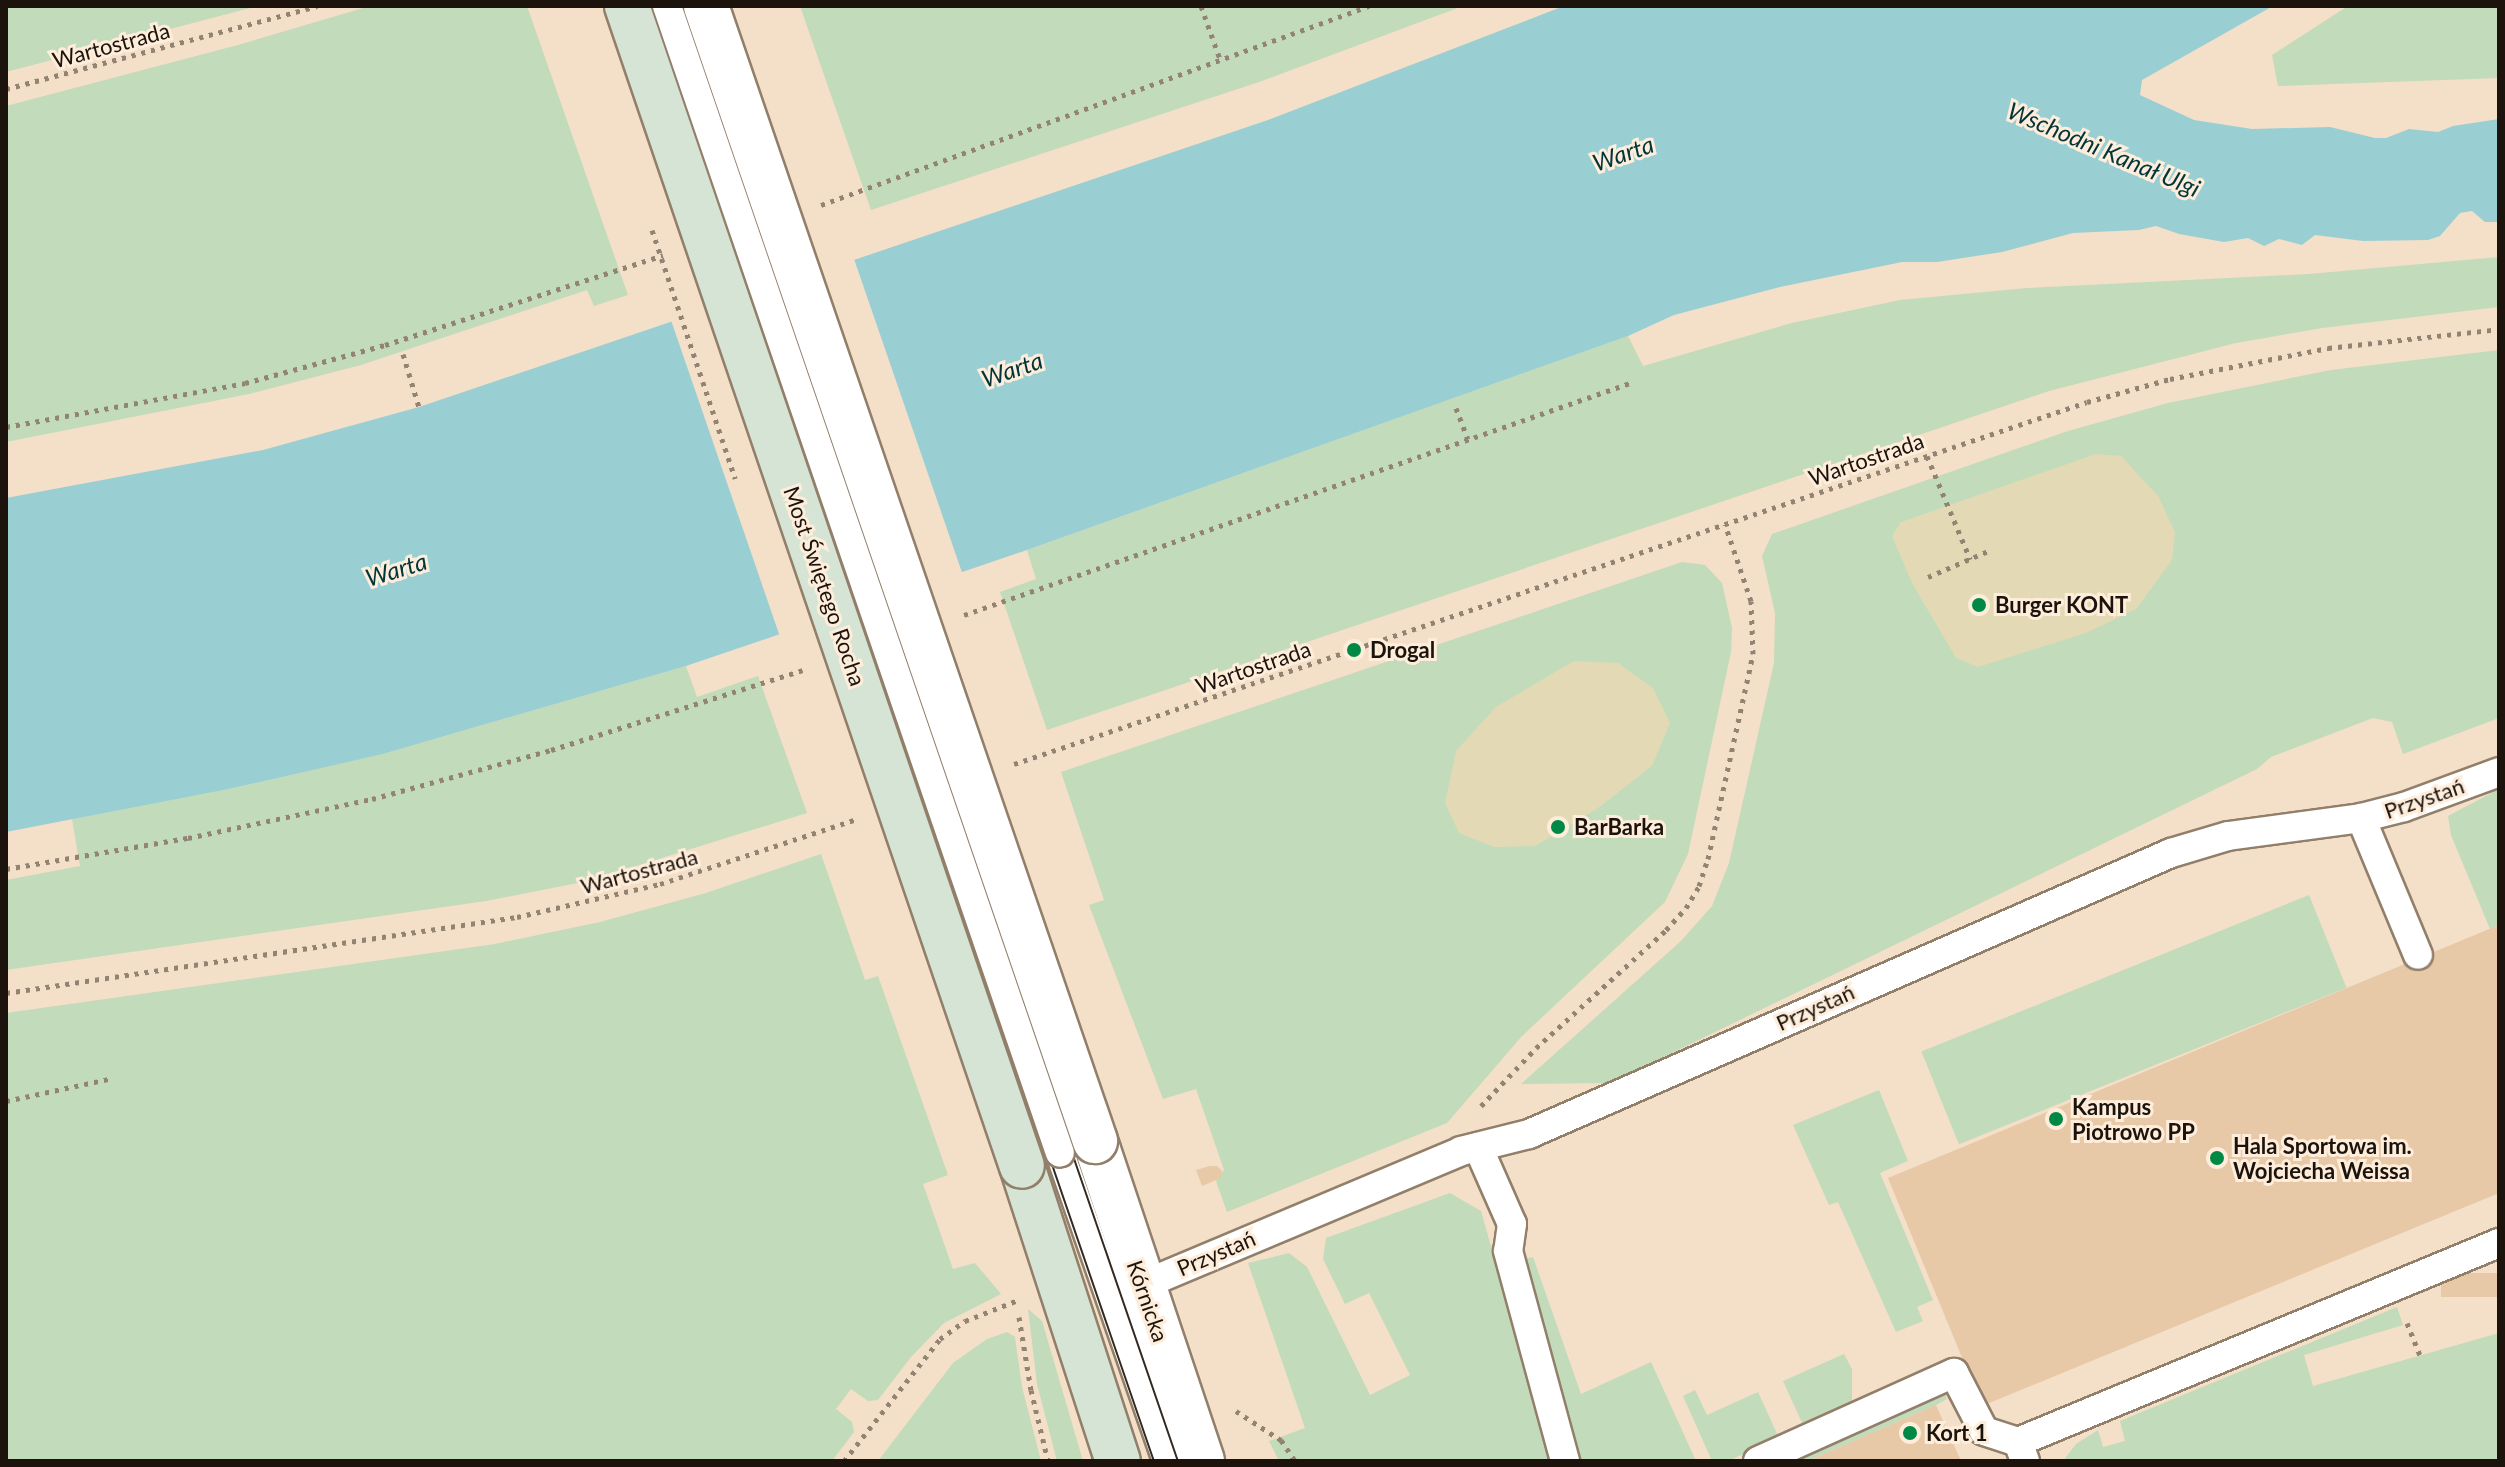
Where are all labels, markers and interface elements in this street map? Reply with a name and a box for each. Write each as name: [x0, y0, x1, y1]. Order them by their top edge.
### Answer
street label: Wartostrada: [50, 17, 172, 73]
water label: Wschodni Kanał Ulgi: [2003, 95, 2205, 203]
water label: Warta: [1589, 129, 1657, 177]
water label: Warta: [978, 345, 1046, 393]
street label: Wartostrada: [1805, 427, 1927, 491]
street label: Most Świętego Rocha: [778, 483, 872, 689]
water label: Warta: [362, 546, 430, 592]
place label: Burger KONT: [1995, 592, 2129, 618]
marker: Burger KONT: [1970, 596, 1988, 614]
street label: Wartostrada: [1192, 635, 1314, 699]
place label: Drogal: [1370, 637, 1435, 663]
marker: Drogal: [1345, 641, 1363, 659]
street label: Przystań: [2381, 772, 2467, 824]
place label: BarBarka: [1574, 814, 1664, 840]
marker: BarBarka: [1549, 818, 1567, 836]
street label: Wartostrada: [578, 843, 700, 899]
street label: Przystań: [1772, 978, 1858, 1036]
place label: Kampus Piotrowo PP: [2072, 1093, 2195, 1144]
marker: Kampus Piotrowo PP: [2047, 1110, 2065, 1128]
place label: Hala Sportowa im. Wojciecha Weissa: [2233, 1132, 2412, 1184]
marker: Hala Sportowa im. Wojciecha Weissa: [2208, 1149, 2226, 1167]
street label: Przystań: [1173, 1225, 1259, 1281]
street label: Kórnicka: [1122, 1257, 1174, 1345]
place label: Kort 1: [1926, 1420, 1987, 1446]
marker: Kort 1: [1901, 1424, 1919, 1442]

